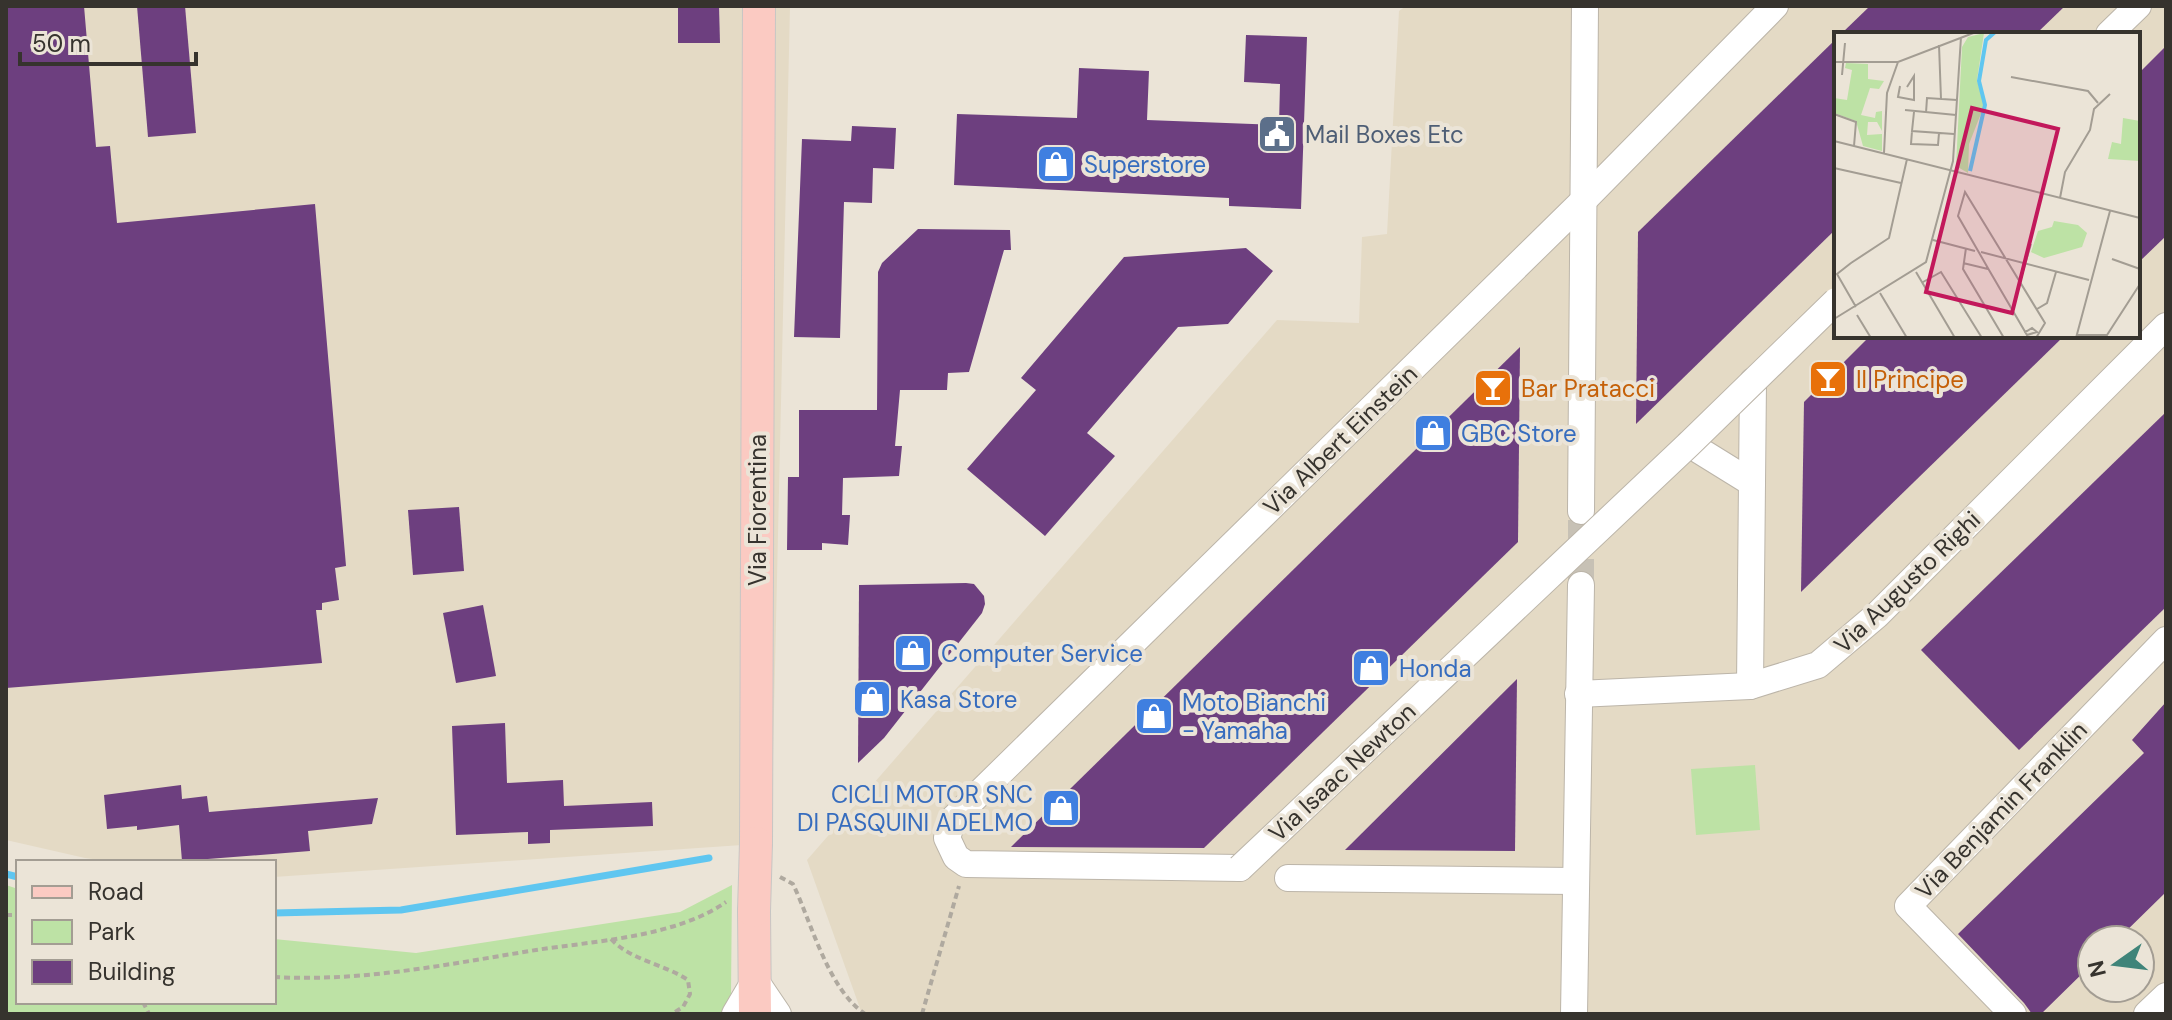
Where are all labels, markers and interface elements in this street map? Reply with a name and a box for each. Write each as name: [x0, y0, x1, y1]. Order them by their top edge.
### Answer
scale bar: [20, 16, 196, 66]
text: 50 m: [32, 28, 91, 59]
inset map: [1834, 32, 2140, 338]
public building icon: Mail Boxes Etc: [1256, 113, 1298, 155]
place label: Mail Boxes Etc: [1305, 119, 1464, 150]
shop icon: Superstore: [1035, 143, 1077, 185]
place label: Superstore: [1084, 149, 1206, 180]
street label: Via Albert Einstein: [1256, 358, 1424, 522]
bar icon: Il Principe: [1807, 358, 1849, 400]
place label: Il Principe: [1856, 364, 1964, 395]
bar icon: Bar Pratacci: [1472, 367, 1514, 409]
place label: Bar Pratacci: [1521, 373, 1655, 404]
shop icon: GBC Store: [1412, 412, 1454, 454]
place label: GBC Store: [1461, 418, 1577, 449]
street label: Via Fiorentina: [742, 434, 773, 586]
street label: Via Augusto Righi: [1827, 504, 1987, 660]
shop icon: Computer Service: [892, 632, 934, 674]
place label: Computer Service: [941, 638, 1143, 669]
shop icon: Honda: [1350, 647, 1392, 689]
place label: Honda: [1399, 653, 1471, 684]
shop icon: Kasa Store: [851, 678, 893, 720]
place label: Kasa Store: [900, 684, 1017, 715]
place label: Moto Bianchi - Yamaha: [1182, 687, 1326, 746]
shop icon: Moto Bianchi - Yamaha: [1133, 695, 1175, 737]
street label: Via Isaac Newton: [1262, 696, 1422, 848]
street label: Via Benjamin Franklin: [1908, 715, 2094, 905]
place label: CICLI MOTOR SNC DI PASQUINI ADELMO: [797, 779, 1033, 838]
shop icon: CICLI MOTOR SNC DI PASQUINI ADELMO: [1040, 787, 1082, 829]
legend: [16, 860, 276, 1004]
text: Road: [88, 876, 144, 907]
text: Park: [88, 916, 135, 947]
north arrow: [2076, 924, 2156, 1004]
text: Building: [88, 956, 175, 987]
text: N: [2081, 957, 2113, 980]

